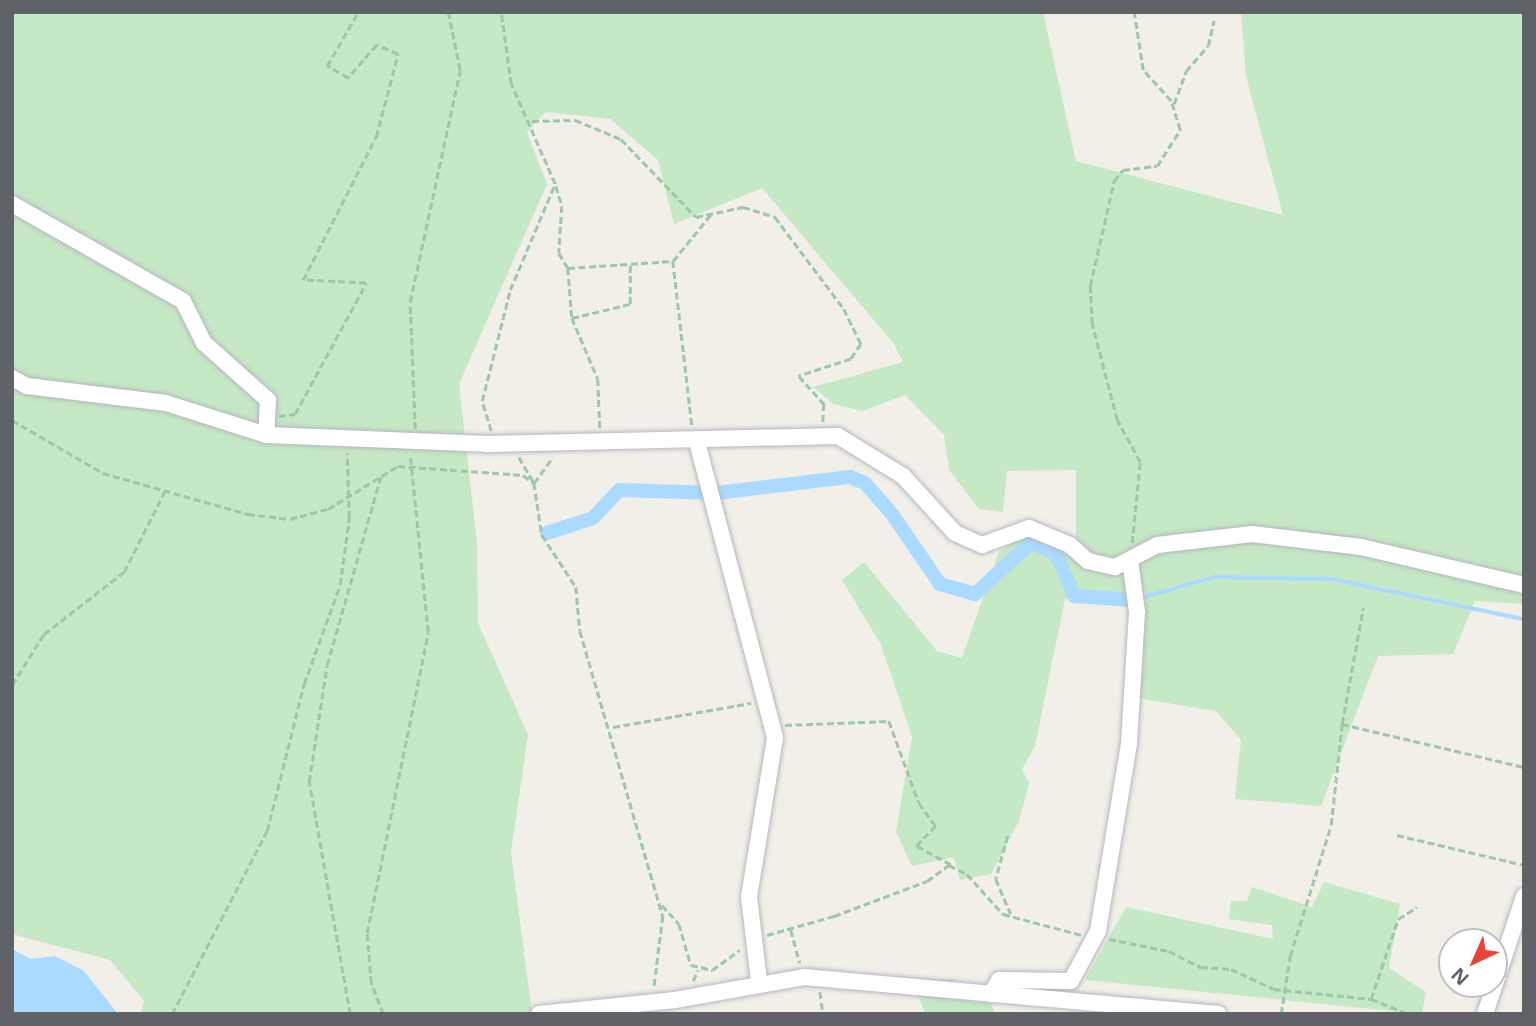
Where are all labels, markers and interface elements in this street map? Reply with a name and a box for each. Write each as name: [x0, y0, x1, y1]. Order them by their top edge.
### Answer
north arrow: [1438, 928, 1508, 998]
text: N: [1445, 962, 1474, 991]

